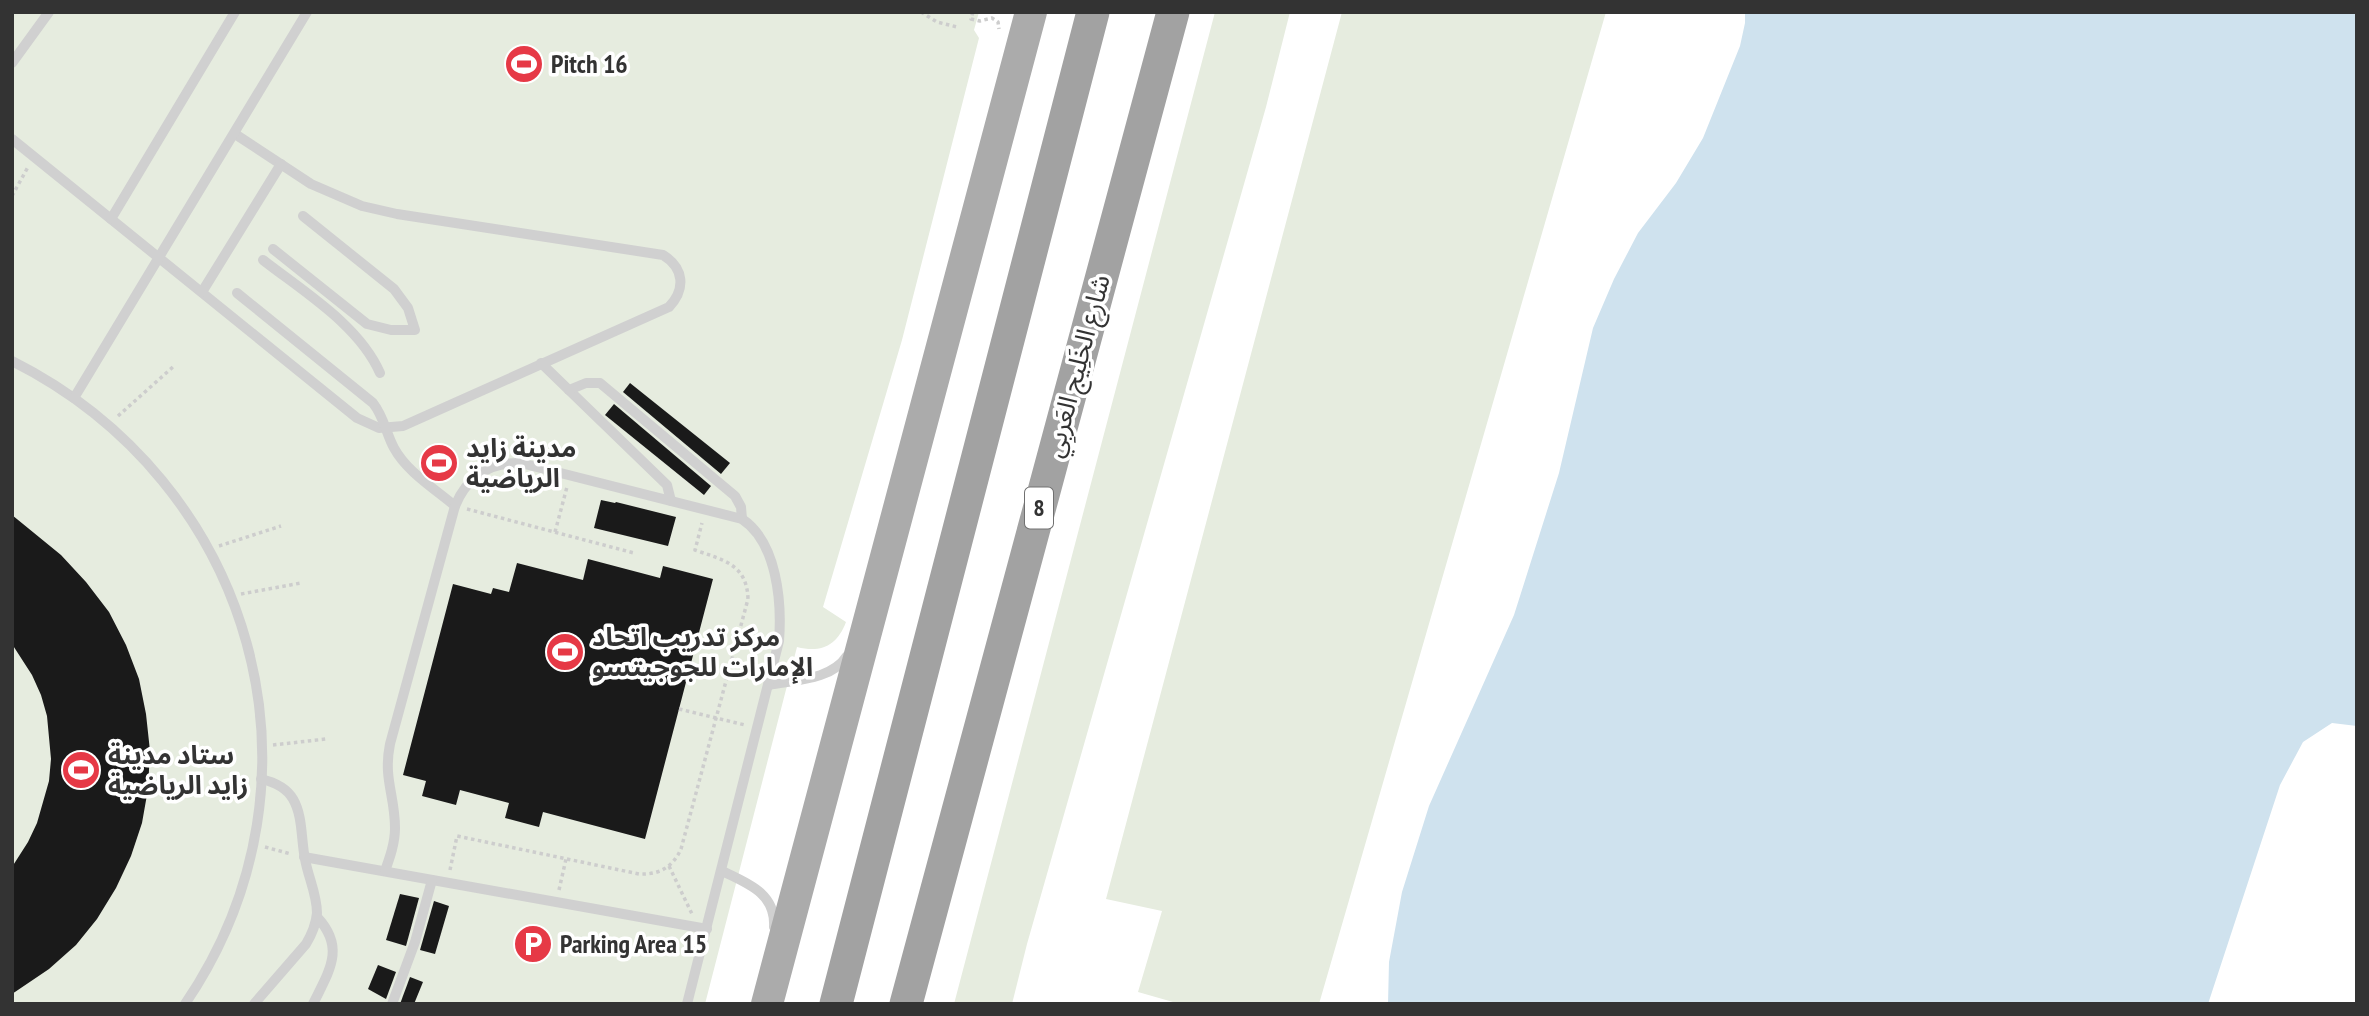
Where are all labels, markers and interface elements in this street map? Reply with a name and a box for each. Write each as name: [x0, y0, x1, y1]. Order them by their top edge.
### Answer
sports icon: Pitch 16: [503, 43, 545, 85]
place label: Pitch 16: [551, 47, 628, 80]
street label: شارع الخَلِيج العَربِي: [1036, 271, 1121, 462]
place label: مدينة زايد الرياضية: [466, 431, 576, 494]
sports icon: مدينة زايد الرياضية: [418, 442, 460, 484]
road number: 8: [1025, 488, 1053, 528]
place label: مركز تدريب اتحاد الإمارات للجوجيتسو: [592, 620, 813, 684]
sports icon: مركز تدريب اتحاد الإمارات للجوجيتسو: [544, 631, 586, 673]
place label: ستاد مدينة زايد الرياضية: [108, 738, 248, 801]
sports icon: ستاد مدينة زايد الرياضية: [60, 749, 102, 791]
parking icon: Parking Area 15: [512, 923, 554, 965]
place label: Parking Area 15: [560, 927, 707, 960]

